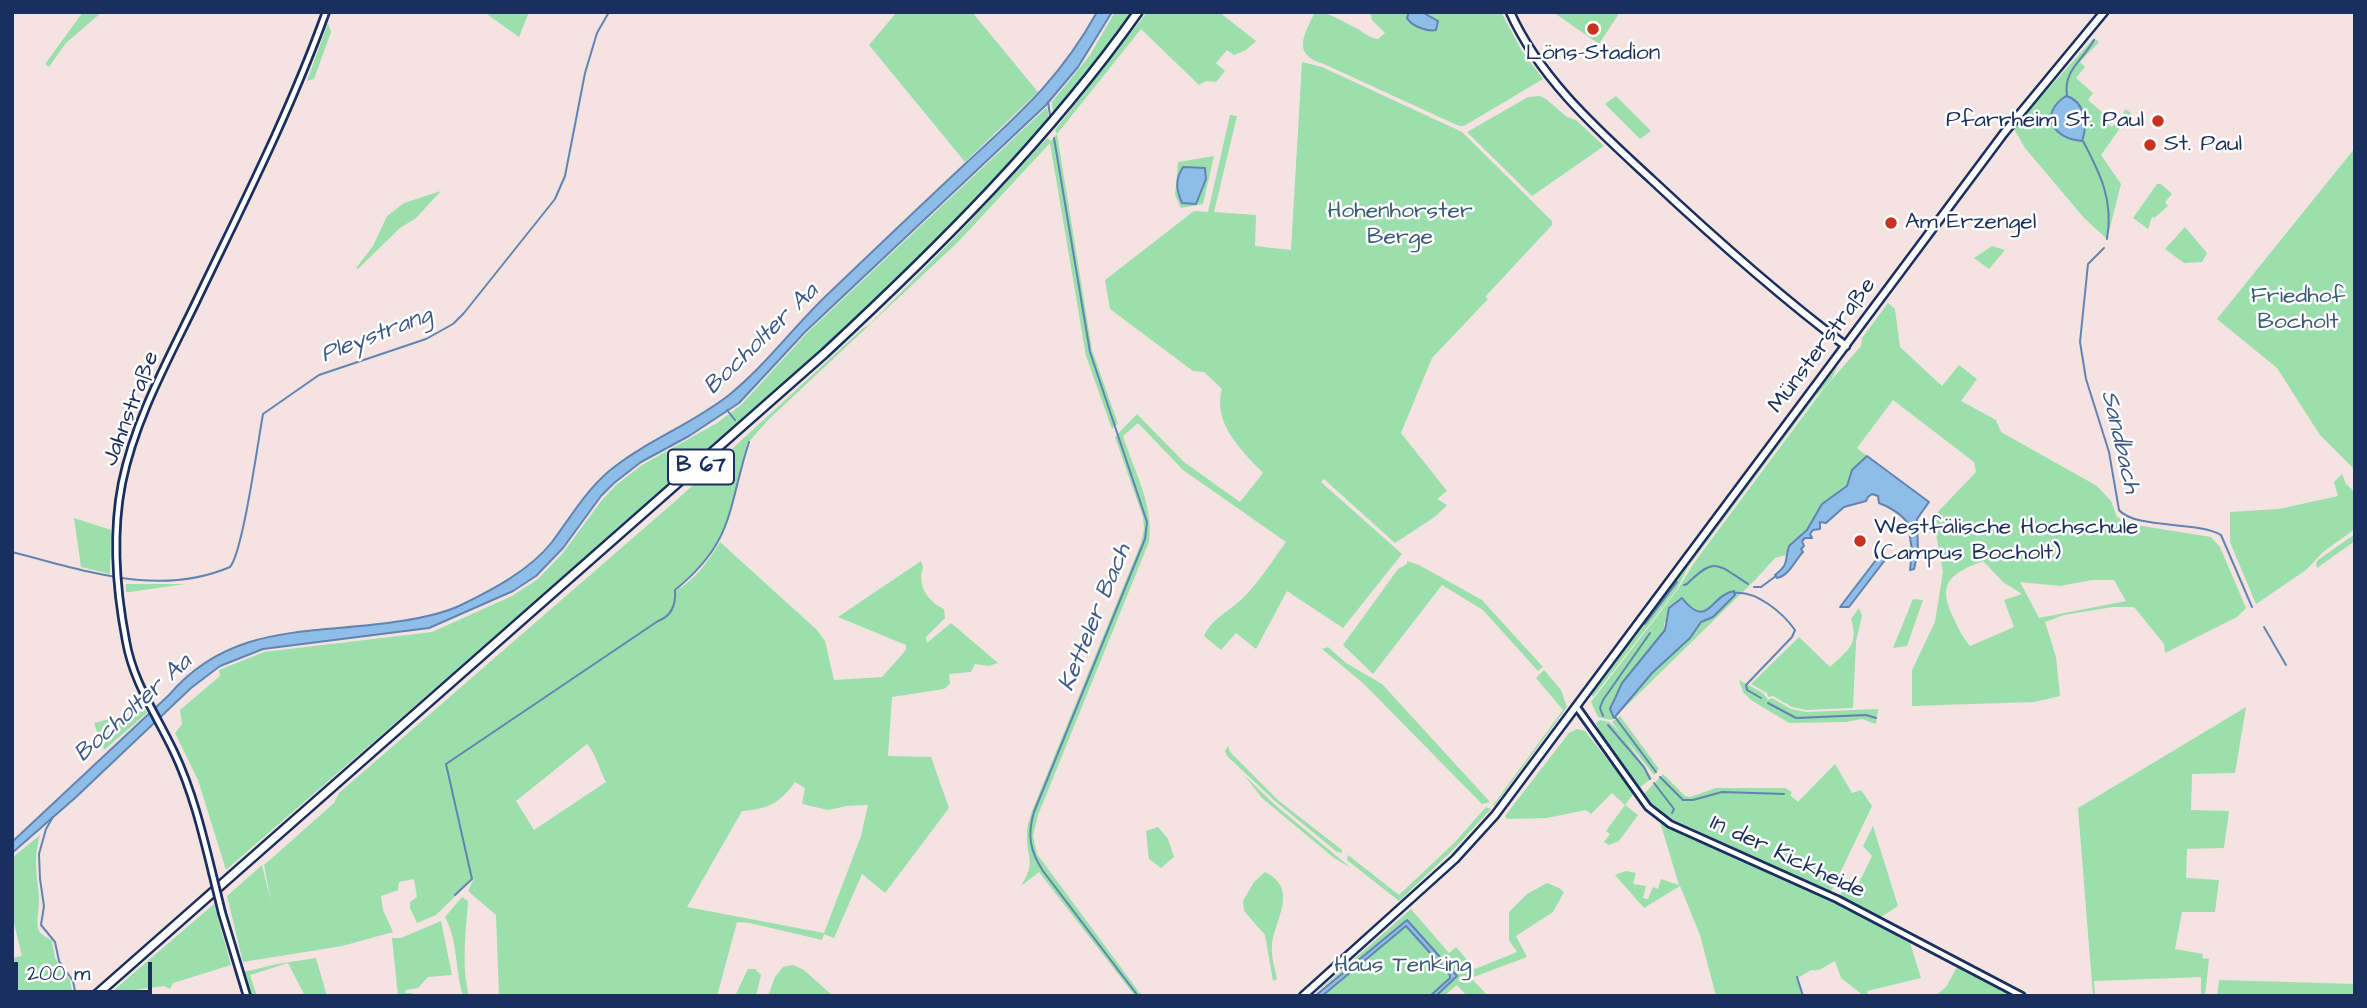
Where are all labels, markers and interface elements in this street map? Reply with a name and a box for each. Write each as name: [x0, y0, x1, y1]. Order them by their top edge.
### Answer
marker: Löns-Stadion: [1585, 21, 1601, 37]
place label: Löns-Stadion: [1526, 40, 1660, 68]
place label: Pfarrheim St. Paul: [1946, 107, 2144, 135]
marker: Pfarrheim St. Paul: [2150, 113, 2166, 129]
place label: St. Paul: [2164, 131, 2242, 159]
marker: St. Paul: [2142, 137, 2158, 153]
park label: Hohenhorster Berge: [1327, 198, 1473, 252]
place label: Am Erzengel: [1905, 209, 2036, 237]
marker: Am Erzengel: [1883, 215, 1899, 231]
street label: Münsterstraße: [1763, 273, 1883, 419]
water label: Bocholter Aa: [699, 278, 825, 402]
park label: Friedhof Bocholt: [2251, 283, 2345, 337]
water label: Pleystrang: [317, 302, 437, 370]
street label: Jahnstraße: [97, 348, 167, 470]
water label: Sandbach: [2093, 388, 2145, 496]
road number: B 67: [668, 449, 734, 484]
place label: Westfälische Hochschule (Campus Bocholt): [1874, 514, 2139, 568]
marker: Westfälische Hochschule (Campus Bocholt): [1852, 533, 1868, 549]
water label: Ketteler Bach: [1053, 540, 1139, 696]
water label: Bocholter Aa: [69, 649, 199, 769]
street label: In der Kickheide: [1705, 810, 1869, 906]
scale bar: [18, 948, 156, 992]
park label: Haus Tenking: [1334, 952, 1472, 980]
text: 200 m: [27, 959, 90, 988]

